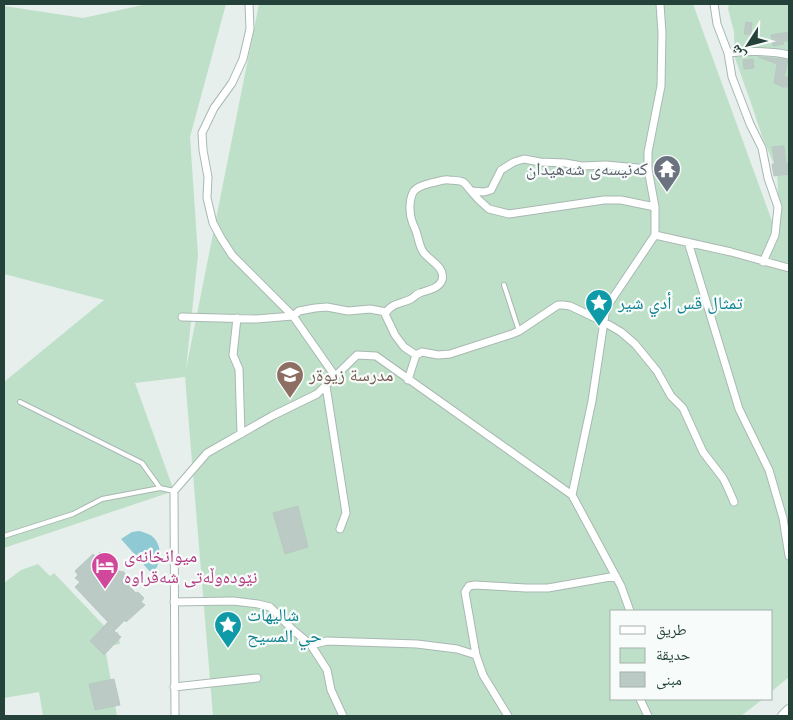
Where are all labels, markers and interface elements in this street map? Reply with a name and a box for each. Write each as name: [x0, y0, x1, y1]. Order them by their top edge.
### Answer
north arrow: [723, 20, 773, 70]
text: ش: [727, 41, 749, 63]
temple icon: کەنیسەی شەهیدان: [652, 154, 682, 193]
place label: کەنیسەی شەهیدان: [526, 159, 649, 180]
place icon: تمثال قس أدي شير: [584, 288, 614, 327]
place label: تمثال قس أدي شير: [617, 292, 743, 318]
school or university icon: مدرسة زيوةر: [275, 360, 305, 399]
place label: مدرسة زيوةر: [308, 365, 394, 385]
place label: میوانخانەی نێودەوڵەتی شەقراوە: [124, 546, 257, 588]
hotel icon: میوانخانەی نێودەوڵەتی شەقراوە: [90, 551, 120, 590]
place label: شاليهات حي المسيح: [247, 605, 322, 651]
place icon: شاليهات حي المسيح: [213, 610, 243, 649]
legend: [610, 610, 773, 700]
text: طريق: [656, 621, 687, 640]
text: حديقة: [656, 646, 691, 663]
text: مبنى: [656, 671, 682, 690]

